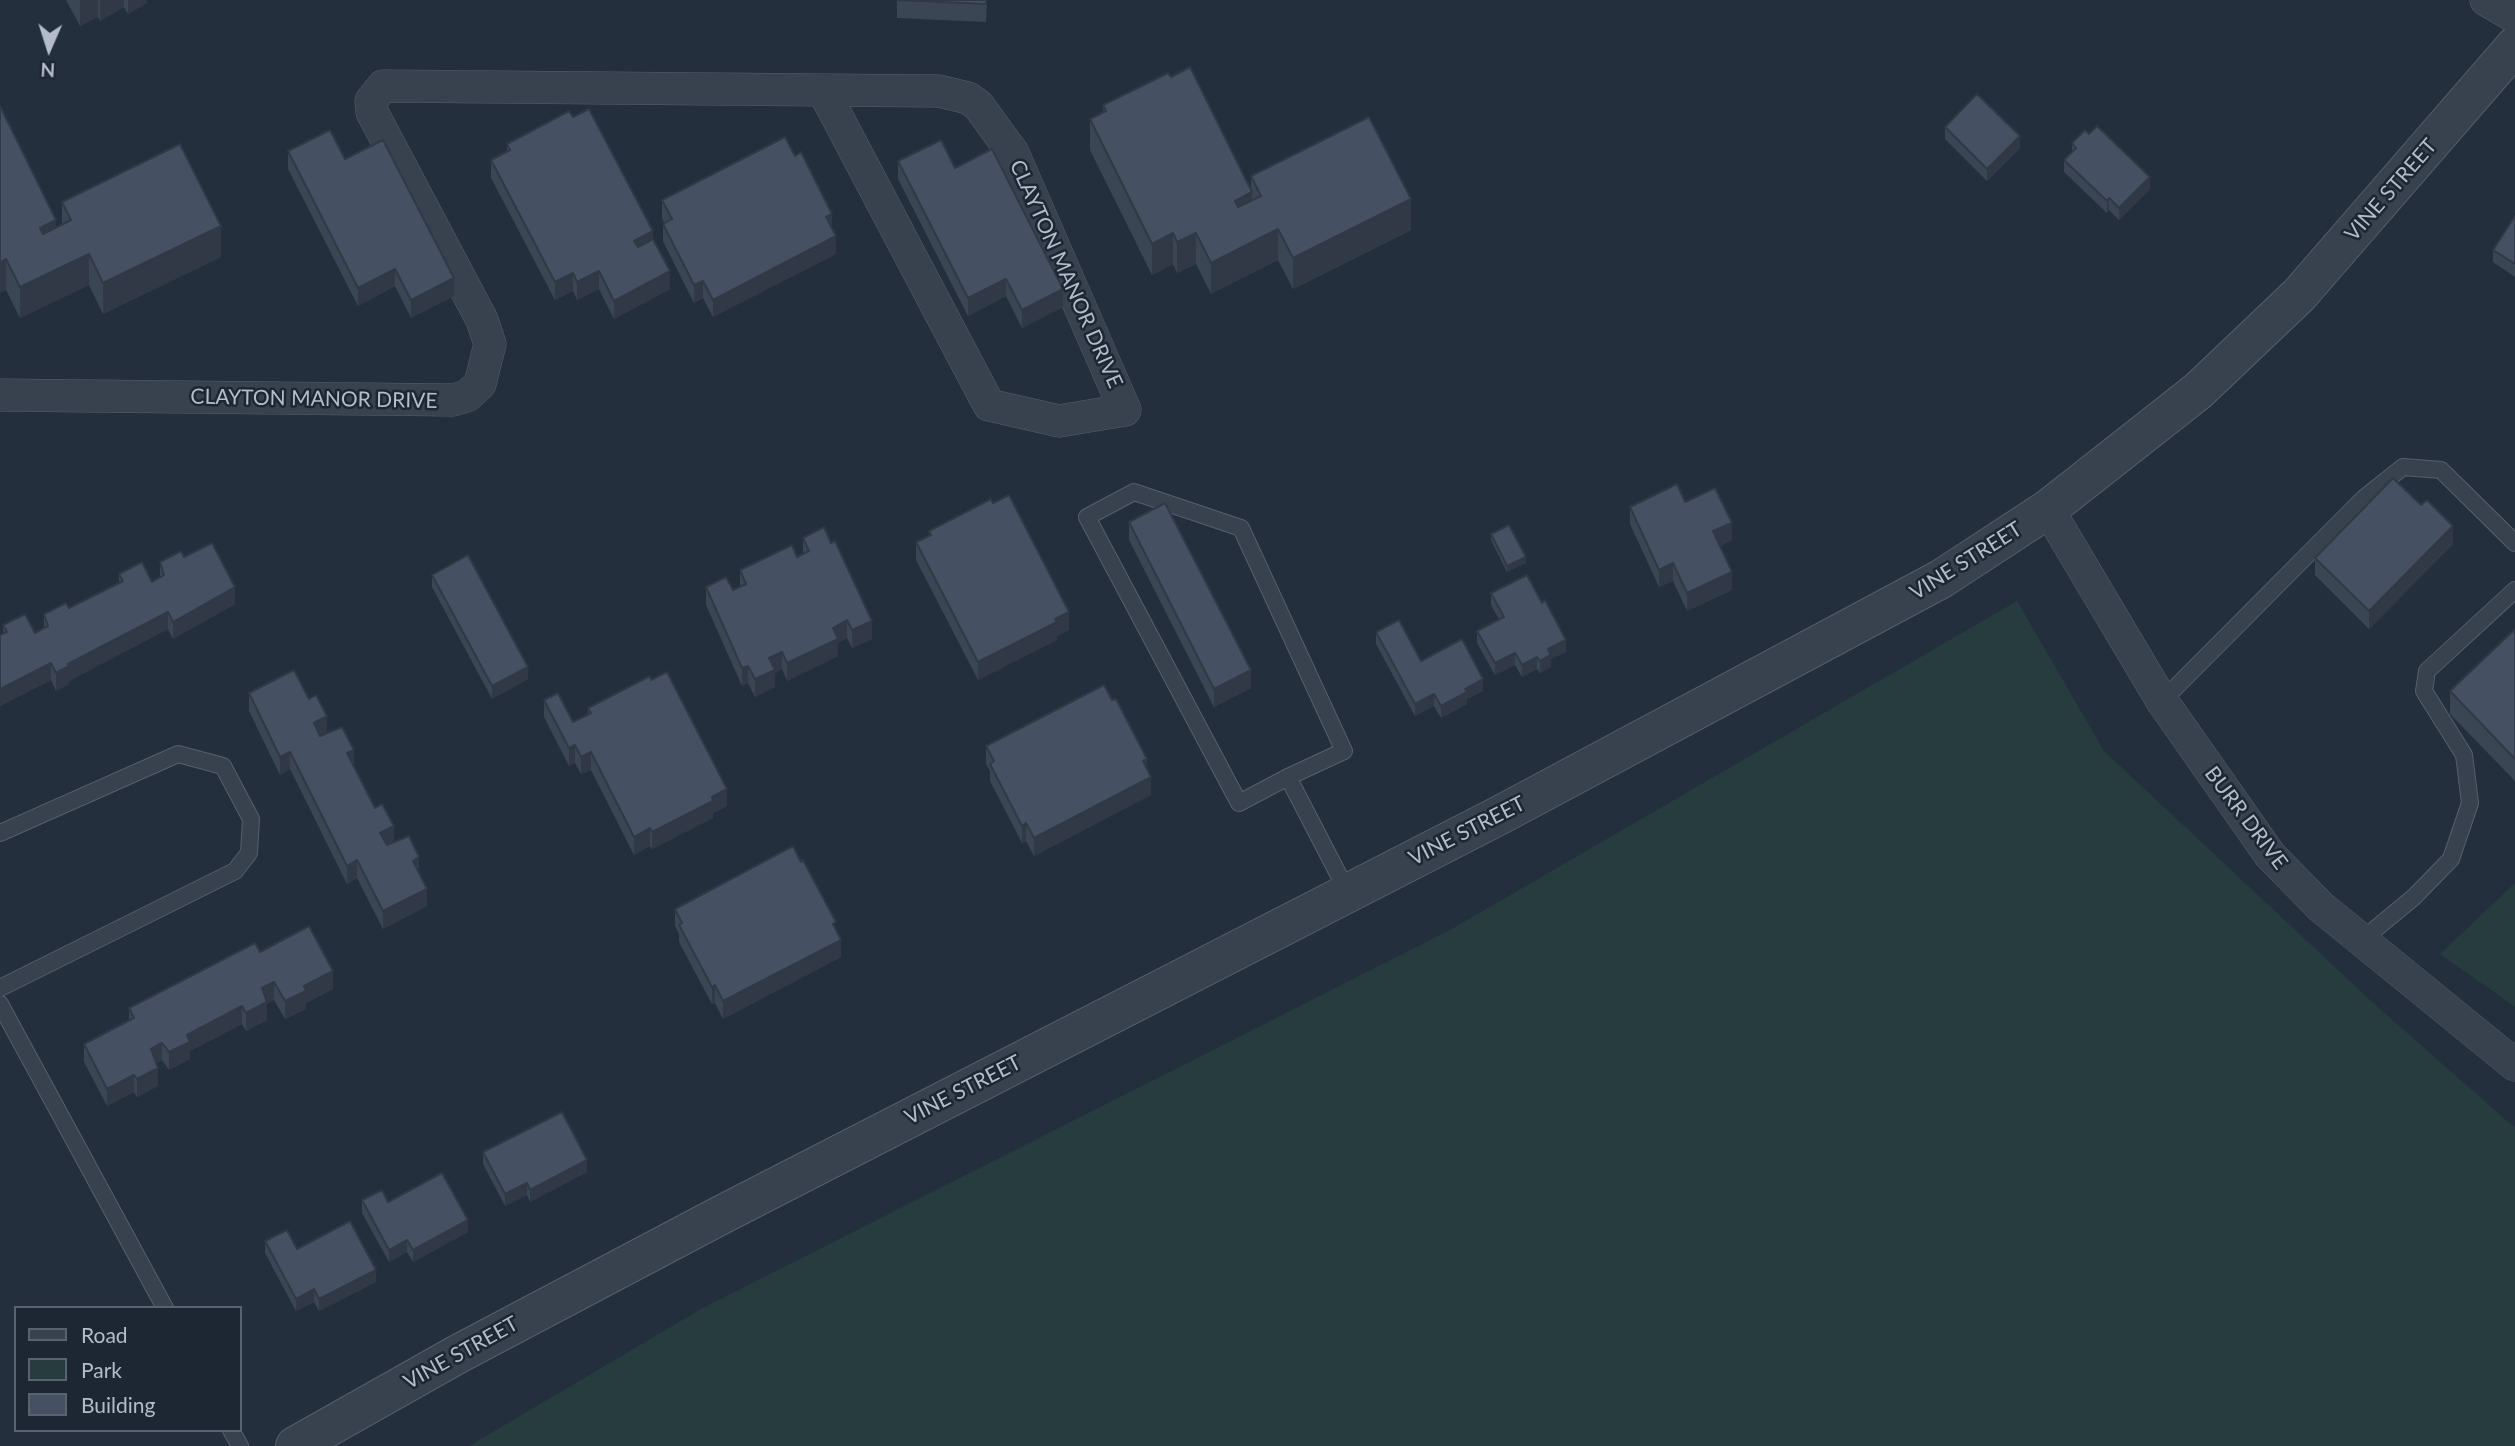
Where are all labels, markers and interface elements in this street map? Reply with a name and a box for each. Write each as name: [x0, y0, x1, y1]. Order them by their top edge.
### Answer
north arrow: [14, 14, 84, 84]
text: N: [40, 59, 56, 82]
street label: VINE STREET: [2340, 134, 2442, 246]
street label: CLAYTON MANOR DRIVE: [1004, 156, 1128, 392]
street label: CLAYTON MANOR DRIVE: [190, 384, 438, 414]
street label: VINE STREET: [1905, 517, 2027, 605]
street label: BURR DRIVE: [2199, 762, 2293, 874]
street label: VINE STREET: [1405, 791, 1529, 871]
street label: VINE STREET: [901, 1050, 1025, 1130]
legend: [14, 1306, 242, 1432]
street label: VINE STREET: [399, 1311, 523, 1395]
text: Road: [81, 1322, 128, 1347]
text: Park: [81, 1357, 122, 1382]
text: Building: [81, 1392, 156, 1417]

